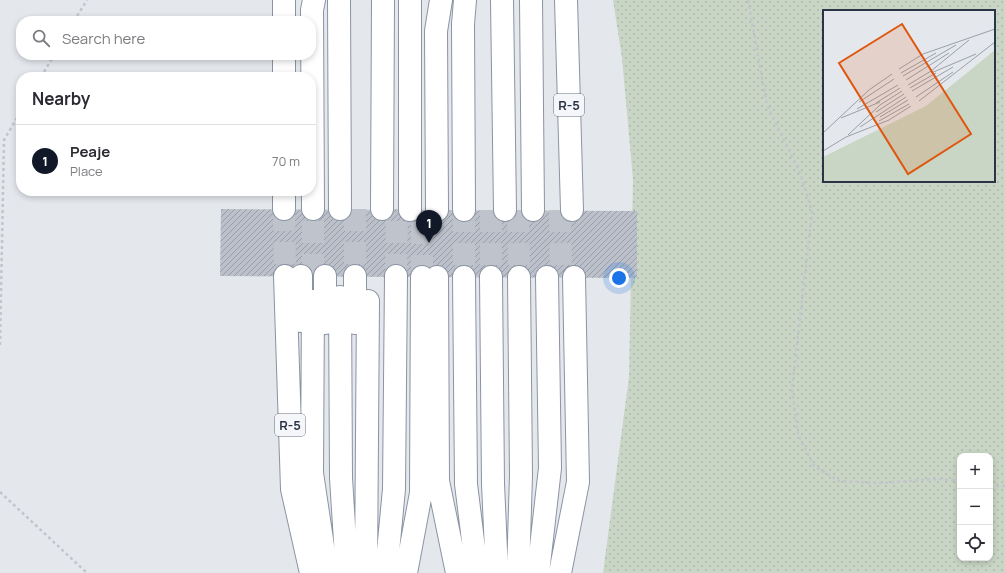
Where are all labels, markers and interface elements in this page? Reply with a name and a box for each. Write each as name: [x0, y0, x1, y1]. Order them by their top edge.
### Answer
inset map: [823, 10, 995, 182]
search box: [16, 16, 316, 60]
icon: search: [30, 27, 52, 49]
text: Search here: [62, 28, 145, 49]
text: Nearby: [32, 87, 90, 110]
road number: R-5: [554, 94, 584, 116]
text: Peaje: [70, 141, 110, 162]
text: 1: [42, 152, 48, 170]
text: 70 m: [272, 152, 300, 170]
text: Place: [70, 162, 103, 180]
pin: 1: [416, 210, 442, 243]
your location: [609, 268, 629, 288]
road number: R-5: [275, 414, 305, 436]
map controls: [957, 453, 993, 561]
button: +: [957, 453, 993, 489]
button: −: [957, 489, 993, 525]
button: locate: [957, 525, 993, 561]

